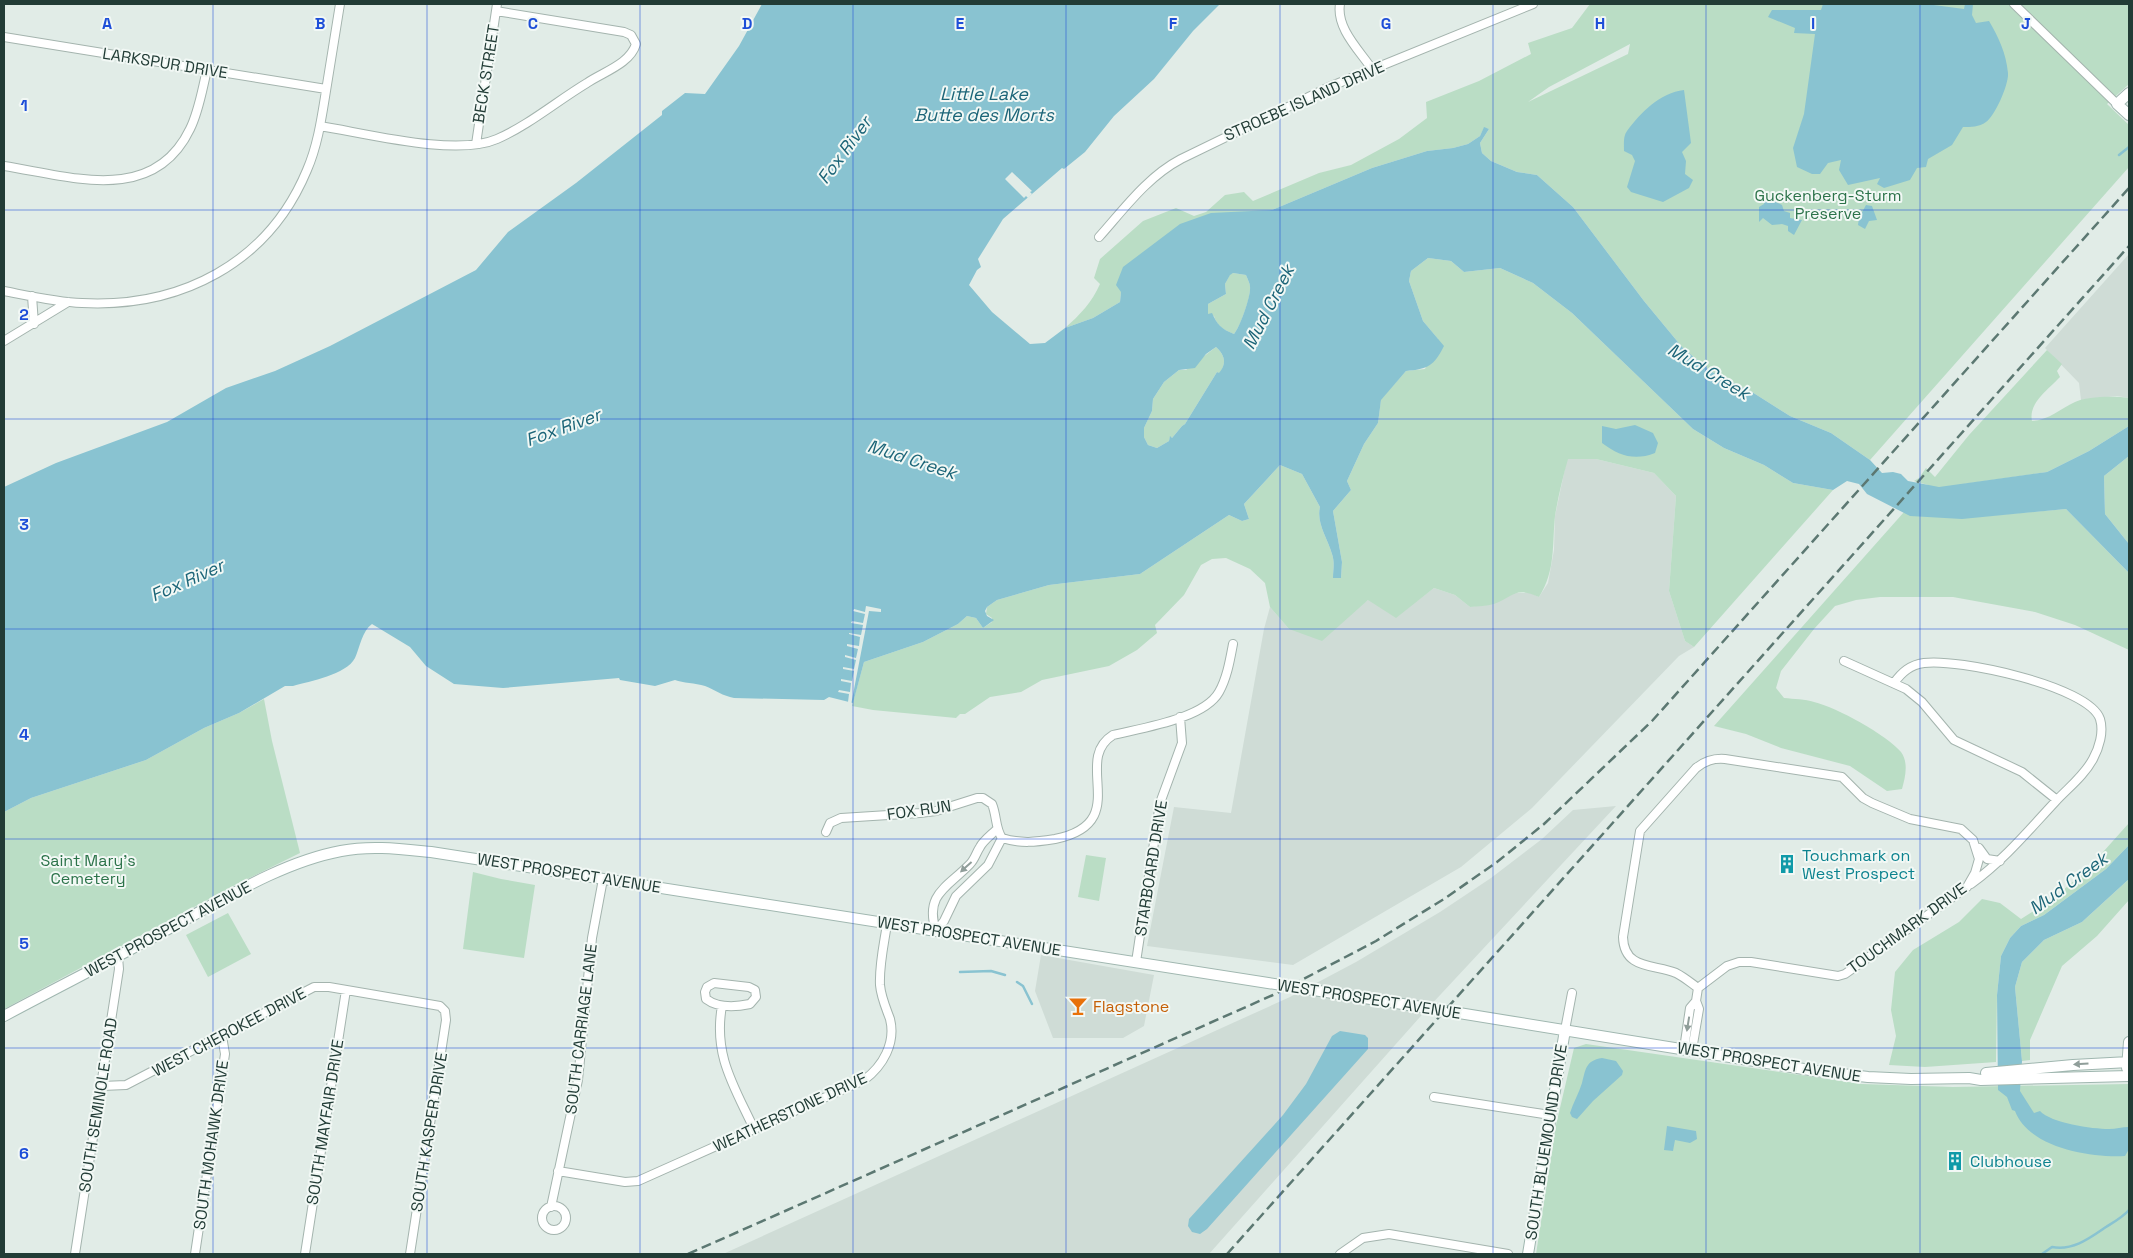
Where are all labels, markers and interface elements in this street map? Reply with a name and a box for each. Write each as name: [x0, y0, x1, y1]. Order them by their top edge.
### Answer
text: A: [102, 13, 112, 34]
text: B: [315, 13, 325, 34]
text: C: [528, 13, 538, 34]
text: D: [742, 13, 752, 34]
text: E: [956, 13, 965, 34]
text: F: [1169, 13, 1178, 34]
text: G: [1381, 13, 1391, 34]
text: H: [1595, 13, 1605, 34]
text: I: [1811, 13, 1815, 34]
text: J: [2021, 13, 2031, 34]
street label: BECK STREET: [468, 23, 504, 125]
street label: LARKSPUR DRIVE: [101, 43, 229, 83]
street label: STROEBE ISLAND DRIVE: [1220, 56, 1388, 146]
water label: Little Lake Butte des Morts: [914, 82, 1054, 126]
text: 1: [20, 95, 28, 116]
water label: Fox River: [812, 110, 878, 188]
park label: Guckenberg-Sturm Preserve: [1754, 185, 1902, 224]
water label: Mud Creek: [1237, 259, 1300, 353]
text: 2: [19, 304, 29, 325]
water label: Mud Creek: [1664, 337, 1756, 406]
water label: Fox River: [522, 402, 606, 451]
water label: Mud Creek: [865, 434, 961, 485]
text: 3: [19, 514, 29, 535]
water label: Fox River: [147, 553, 229, 606]
text: 4: [19, 724, 29, 745]
street label: FOX RUN: [886, 795, 952, 825]
street label: STARBOARD DRIVE: [1130, 799, 1172, 937]
place label: Touchmark on West Prospect: [1802, 845, 1915, 884]
water label: Mud Creek: [2024, 845, 2114, 919]
street label: WEST PROSPECT AVENUE: [476, 848, 662, 898]
park label: Saint Mary's Cemetery: [40, 850, 136, 889]
building icon: Touchmark on West Prospect: [1776, 853, 1798, 875]
one-way arrow: [960, 861, 972, 873]
street label: WEST PROSPECT AVENUE: [81, 876, 255, 982]
street label: TOUCHMARK DRIVE: [1843, 878, 1971, 978]
street label: WEST PROSPECT AVENUE: [876, 911, 1062, 961]
text: 5: [19, 933, 29, 954]
street label: SOUTH CARRIAGE LANE: [560, 943, 602, 1115]
street label: WEST PROSPECT AVENUE: [1276, 974, 1462, 1024]
street label: WEST CHEROKEE DRIVE: [148, 982, 310, 1082]
bar icon: Flagstone: [1067, 995, 1089, 1017]
place label: Flagstone: [1093, 996, 1169, 1017]
street label: SOUTH SEMINOLE ROAD: [74, 1016, 122, 1194]
one-way arrow: [1684, 1016, 1692, 1032]
street label: WEST PROSPECT AVENUE: [1676, 1037, 1862, 1087]
street label: SOUTH MAYFAIR DRIVE: [302, 1038, 348, 1206]
street label: SOUTH BLUEMOUND DRIVE: [1520, 1043, 1572, 1241]
street label: SOUTH KASPER DRIVE: [406, 1051, 452, 1213]
street label: SOUTH MOHAWK DRIVE: [189, 1059, 233, 1231]
one-way arrow: [2072, 1060, 2088, 1068]
street label: WEATHERSTONE DRIVE: [710, 1067, 870, 1157]
text: 6: [19, 1143, 29, 1164]
building icon: Clubhouse: [1944, 1150, 1966, 1172]
place label: Clubhouse: [1970, 1151, 2052, 1172]

